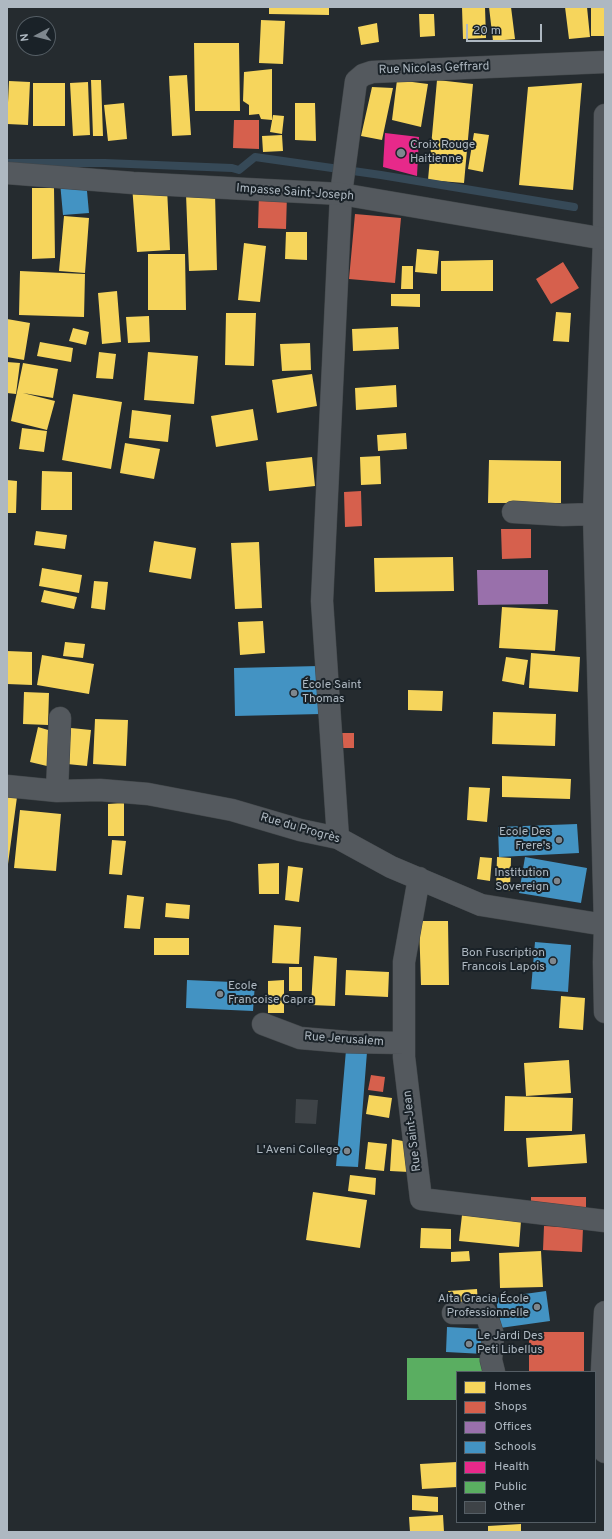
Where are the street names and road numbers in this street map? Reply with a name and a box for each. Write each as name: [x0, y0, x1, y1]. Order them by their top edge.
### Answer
street label: Rue Nicolas Geffrard: [378, 60, 490, 78]
street label: Impasse Saint-Joseph: [236, 182, 354, 204]
street label: Rue du Progrès: [258, 811, 342, 847]
street label: Rue Jerusalem: [304, 1030, 384, 1050]
street label: Rue Saint-Jean: [401, 1090, 425, 1172]

